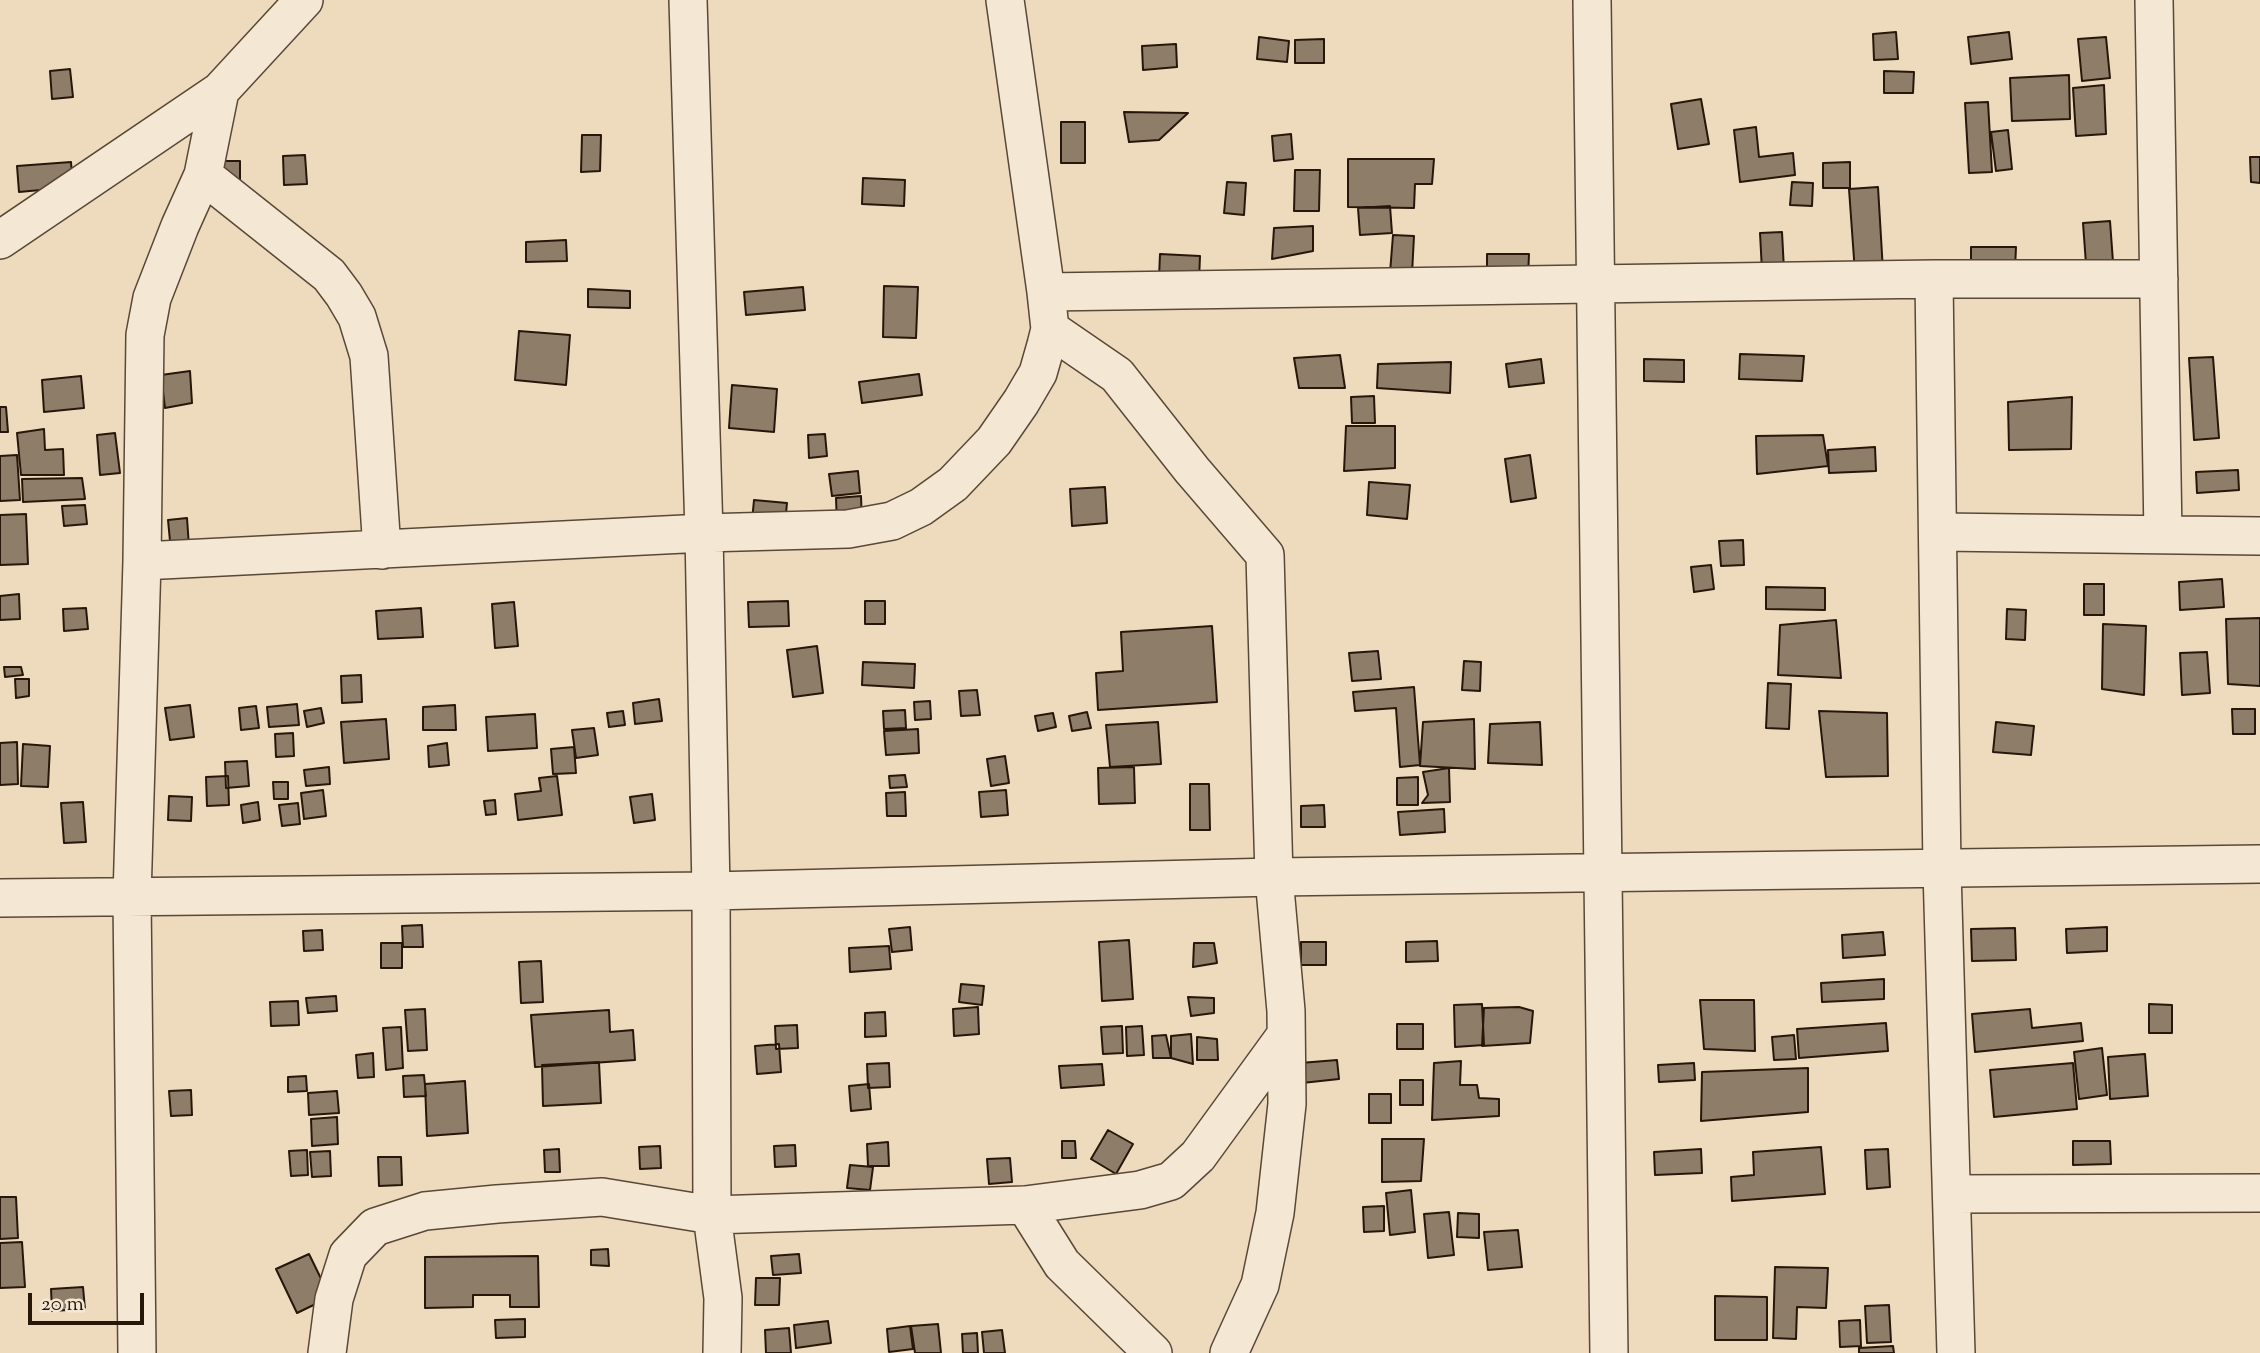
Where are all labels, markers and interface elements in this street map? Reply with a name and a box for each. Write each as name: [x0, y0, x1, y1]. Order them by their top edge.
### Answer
scale bar: [32, 1280, 147, 1324]
text: 20 m: [41, 1290, 84, 1320]

